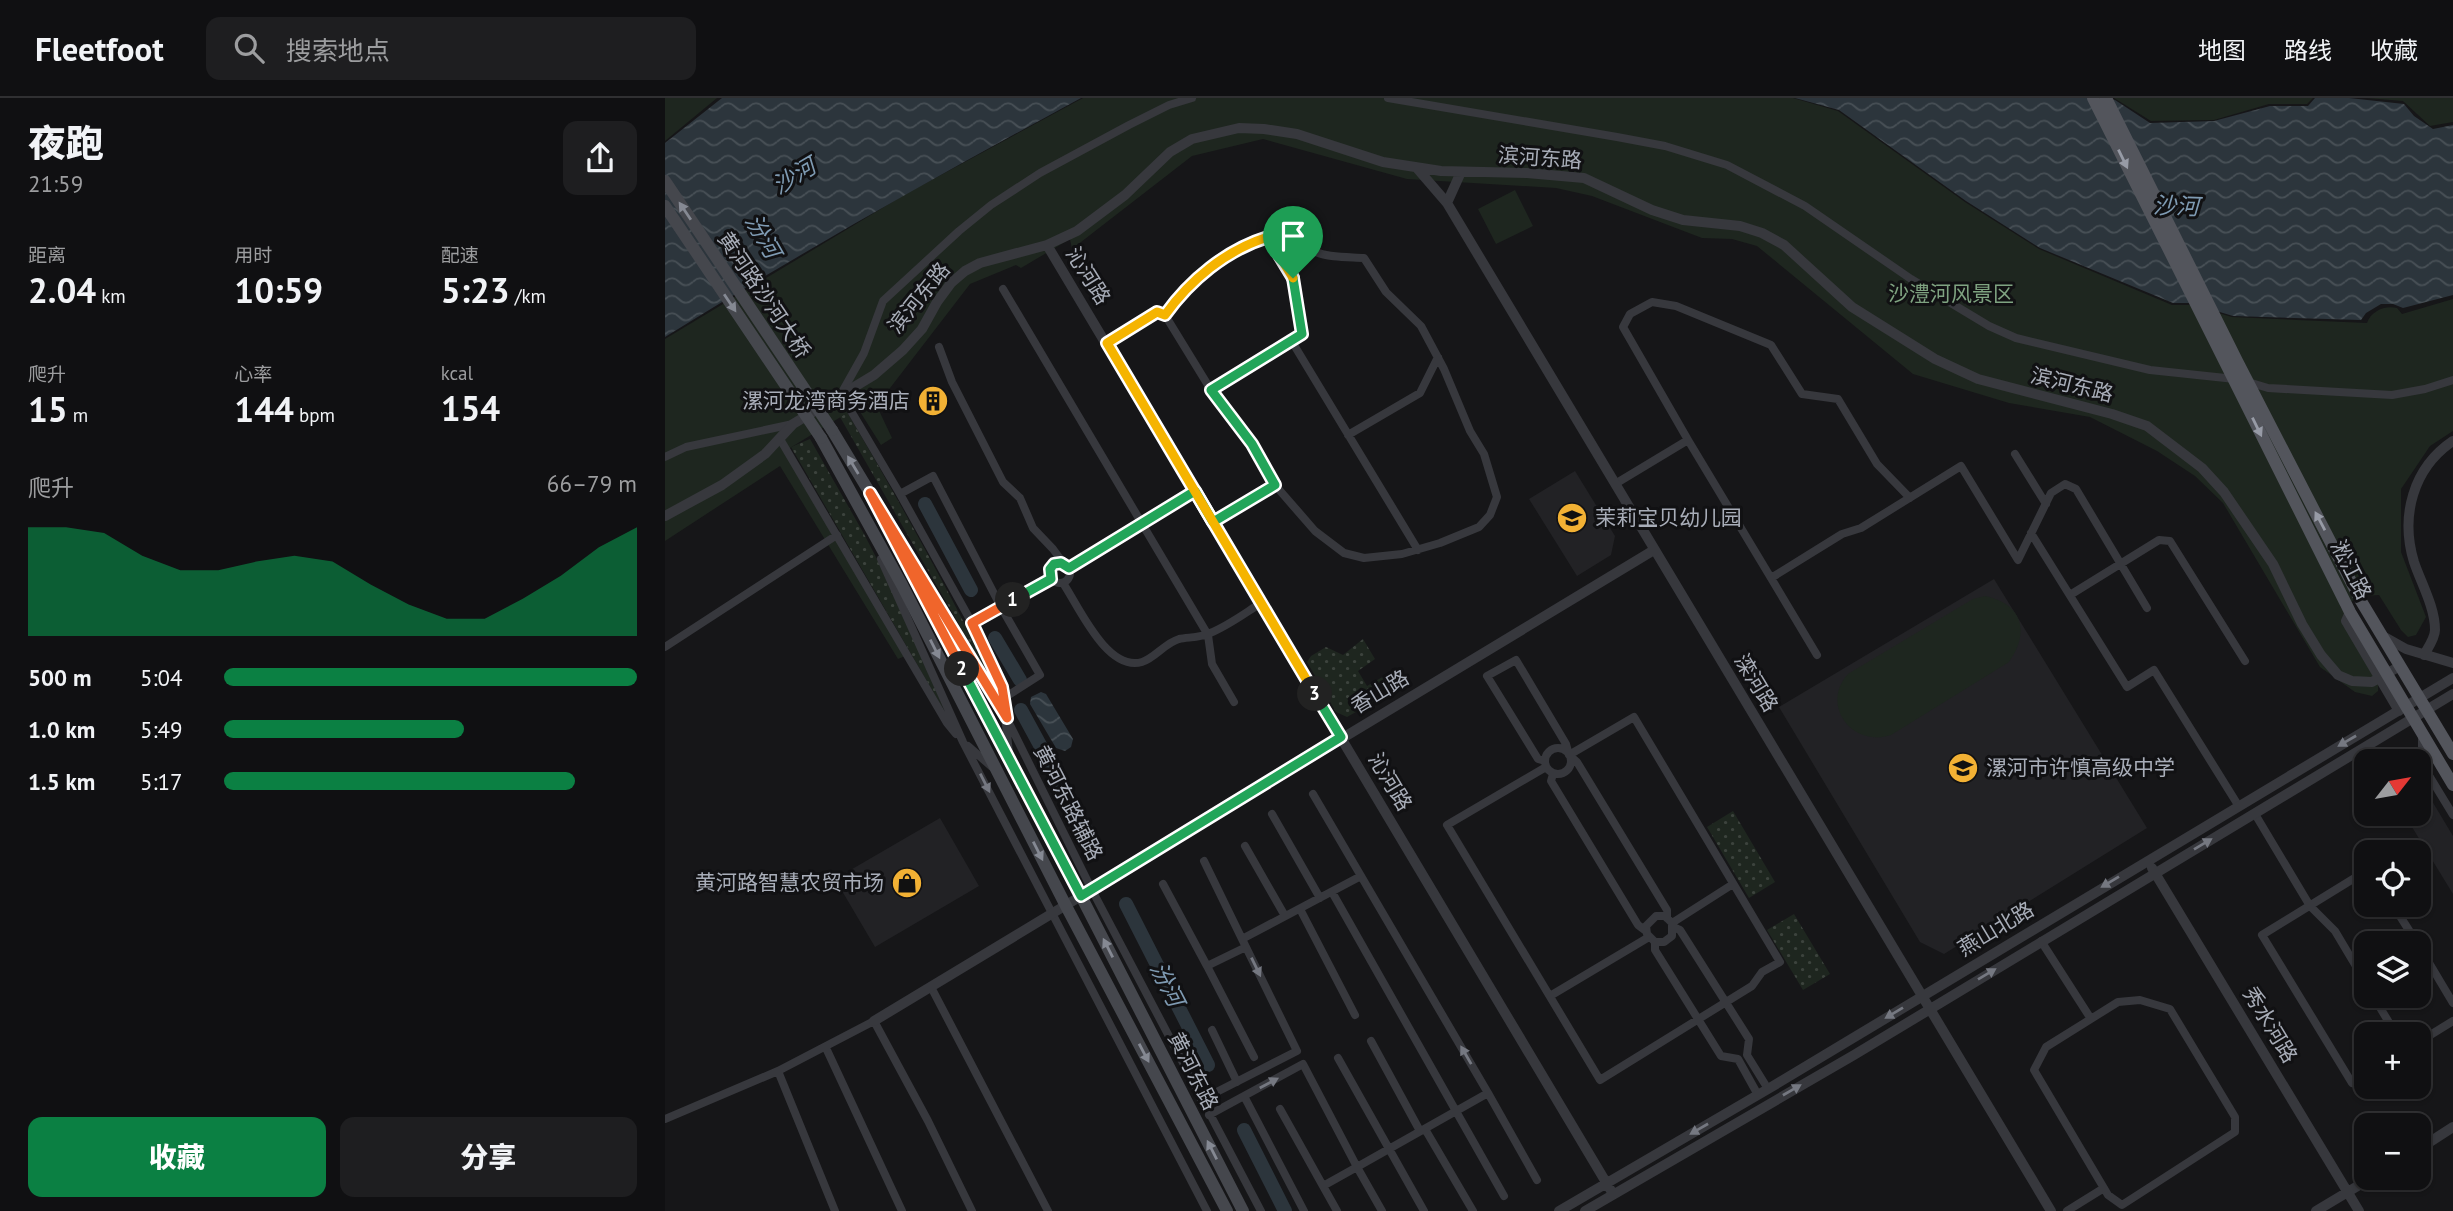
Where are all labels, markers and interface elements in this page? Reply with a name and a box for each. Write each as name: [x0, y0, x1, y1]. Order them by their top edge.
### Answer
search box: [206, 17, 696, 80]
text: Fleetfoot: [35, 27, 164, 70]
icon: search: [230, 29, 268, 67]
text: 搜索地点: [286, 34, 390, 67]
text: 地图: [2198, 35, 2246, 66]
text: 路线: [2284, 35, 2332, 66]
text: 收藏: [2370, 35, 2418, 66]
text: 夜跑: [28, 118, 104, 167]
button: share: [563, 121, 637, 195]
street label: 滨河东路: [1497, 141, 1583, 174]
water label: 沙河: [767, 149, 824, 200]
one-way arrow: [2117, 149, 2129, 169]
text: 21:59: [28, 169, 83, 198]
water label: 沙河: [2153, 190, 2204, 221]
one-way arrow: [679, 201, 692, 220]
pin: [1263, 206, 1323, 278]
water label: 汾河: [739, 209, 789, 266]
icon: arrive: [1274, 217, 1312, 255]
street label: 黄河路沙河大桥: [712, 226, 817, 363]
street label: 沁河路: [1060, 242, 1117, 310]
text: 距离: [28, 243, 66, 267]
text: 用时: [234, 243, 272, 267]
text: 配速: [441, 243, 479, 267]
street label: 滨河东路: [882, 257, 956, 339]
text: 2.04: [28, 267, 96, 313]
text: 10:59: [234, 267, 323, 313]
text: 5:23: [441, 267, 510, 313]
park label: 沙澧河风景区: [1888, 280, 2014, 307]
text: km: [96, 284, 126, 308]
text: /km: [510, 284, 546, 308]
one-way arrow: [724, 293, 737, 313]
text: kcal: [441, 361, 473, 385]
street label: 滨河东路: [2028, 361, 2116, 408]
text: 爬升: [28, 362, 66, 386]
text: 心率: [234, 362, 272, 386]
building icon: 漯河龙湾商务酒店: [916, 384, 950, 418]
text: 154: [441, 385, 500, 431]
text: 15: [28, 386, 68, 432]
text: 144: [234, 386, 294, 432]
place label: 漯河龙湾商务酒店: [742, 387, 910, 414]
text: m: [68, 403, 88, 427]
text: bpm: [294, 403, 335, 427]
one-way arrow: [2251, 417, 2263, 437]
one-way arrow: [847, 456, 859, 475]
text: 66–79 m: [547, 469, 637, 498]
text: 爬升: [28, 473, 74, 502]
school or university icon: 茉莉宝贝幼儿园: [1555, 501, 1589, 535]
place label: 茉莉宝贝幼儿园: [1595, 504, 1742, 531]
one-way arrow: [2314, 511, 2325, 531]
street label: 淞江路: [2325, 536, 2378, 604]
pin: 1: [995, 582, 1031, 618]
text: 1: [1007, 587, 1018, 611]
one-way arrow: [929, 639, 941, 659]
street label: 滦河路: [1729, 649, 1784, 717]
pin: 2: [945, 652, 979, 686]
text: 2: [956, 656, 967, 680]
text: 500 m: [28, 663, 91, 692]
text: 5:04: [140, 663, 183, 692]
street label: 香山路: [1346, 664, 1414, 719]
pin: 3: [1297, 676, 1333, 712]
text: 3: [1309, 681, 1320, 705]
text: 1.0 km: [28, 715, 95, 744]
text: 5:49: [140, 715, 183, 744]
one-way arrow: [2338, 735, 2357, 747]
street label: 黄河东路辅路: [1028, 741, 1109, 865]
street label: 沁河路: [1363, 748, 1418, 816]
north arrow: [2354, 749, 2431, 826]
map controls: [2354, 749, 2431, 1190]
school or university icon: 漯河市许慎高级中学: [1946, 751, 1980, 785]
place label: 漯河市许慎高级中学: [1986, 754, 2175, 781]
text: 1.5 km: [28, 767, 95, 796]
text: 5:17: [140, 767, 183, 796]
one-way arrow: [978, 774, 990, 794]
one-way arrow: [2194, 838, 2213, 850]
button: locate: [2354, 840, 2431, 917]
one-way arrow: [1032, 842, 1044, 862]
shop icon: 黄河路智慧农贸市场: [890, 866, 924, 900]
place label: 黄河路智慧农贸市场: [695, 869, 884, 896]
one-way arrow: [2100, 876, 2119, 889]
street label: 燕山北路: [1953, 895, 2039, 962]
button: layers: [2354, 931, 2431, 1008]
one-way arrow: [1102, 938, 1113, 958]
water label: 汾河: [1144, 957, 1193, 1014]
one-way arrow: [1249, 958, 1261, 978]
one-way arrow: [1978, 967, 1997, 980]
street label: 秀水河路: [2237, 982, 2304, 1068]
one-way arrow: [1885, 1007, 1904, 1019]
button: +: [2354, 1022, 2431, 1099]
street label: 黄河东路: [1162, 1027, 1225, 1114]
one-way arrow: [1138, 1043, 1149, 1063]
one-way arrow: [1460, 1046, 1472, 1065]
one-way arrow: [1259, 1077, 1279, 1088]
one-way arrow: [1782, 1084, 1801, 1097]
button: −: [2354, 1113, 2431, 1190]
button: 收藏: [28, 1117, 326, 1197]
button: 分享: [340, 1117, 637, 1197]
one-way arrow: [1689, 1123, 1708, 1135]
one-way arrow: [1206, 1140, 1217, 1160]

